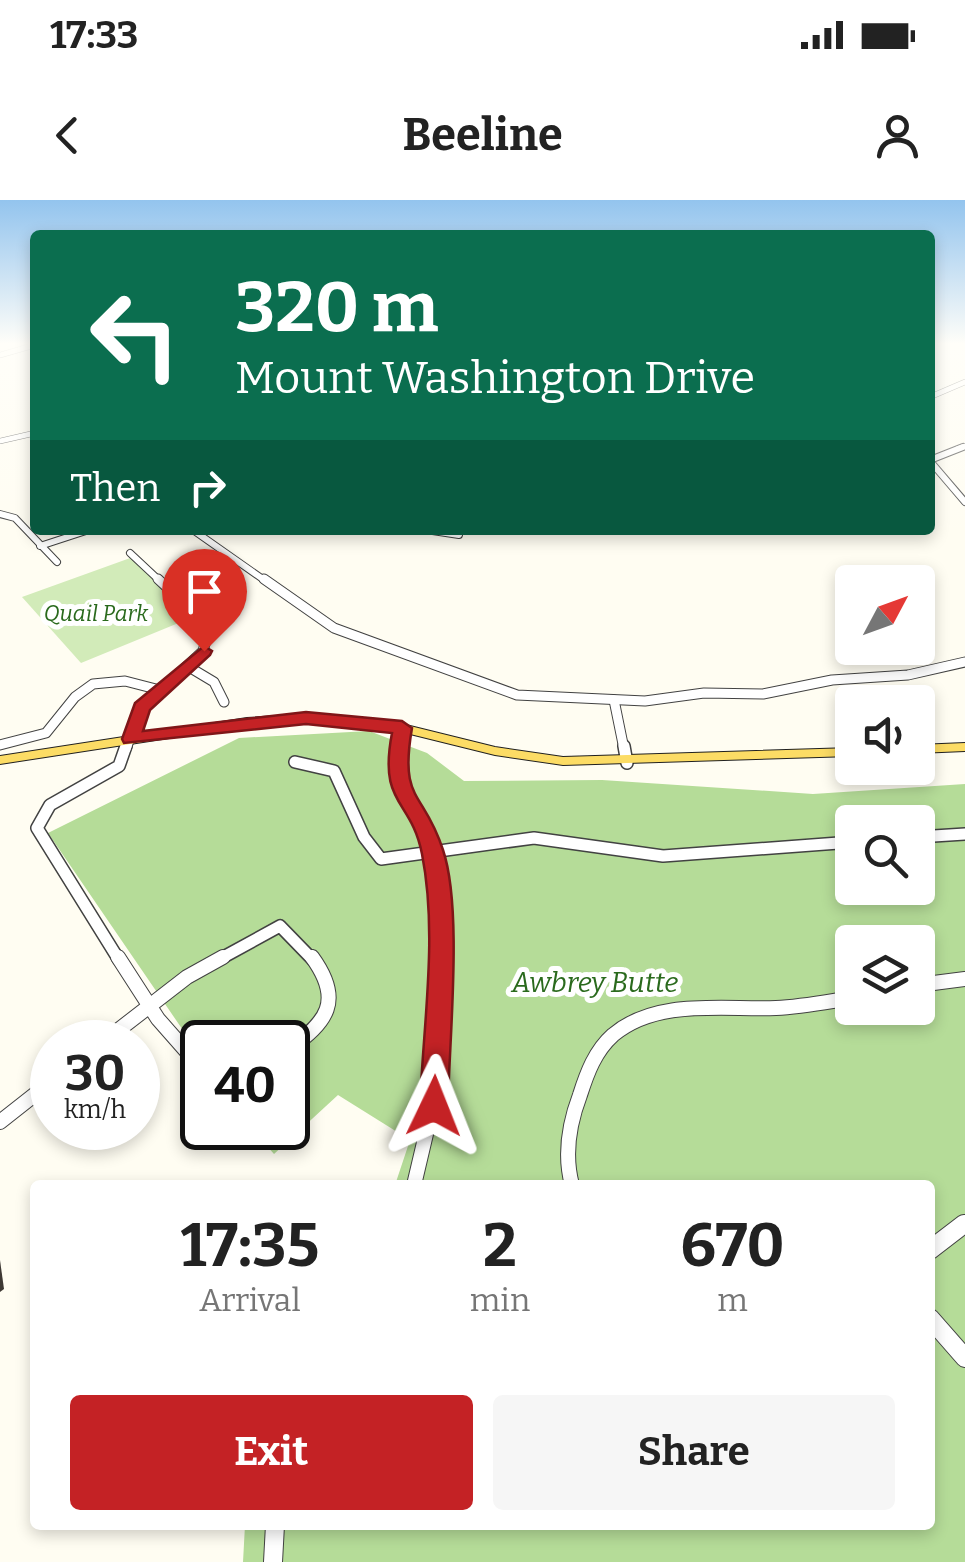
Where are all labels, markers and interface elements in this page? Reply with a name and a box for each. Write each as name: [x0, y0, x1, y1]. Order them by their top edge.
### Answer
text: 17:33: [50, 12, 138, 58]
icon: back: [40, 108, 95, 163]
text: Beeline: [402, 108, 563, 162]
icon: person: [870, 108, 925, 163]
text: 320 m: [235, 266, 439, 350]
icon: left: [70, 270, 200, 400]
text: Mount Washington Drive: [235, 351, 755, 405]
icon: right: [180, 460, 235, 515]
text: Then: [70, 465, 160, 511]
pin: [162, 549, 247, 652]
icon: arrive: [177, 564, 232, 619]
north arrow: [835, 565, 935, 665]
map controls: [835, 565, 935, 1025]
park label: Quail Park: [44, 600, 149, 627]
button: sound: [835, 685, 935, 785]
button: search: [835, 805, 935, 905]
button: layers: [835, 925, 935, 1025]
park label: Awbrey Butte: [510, 966, 678, 999]
speed limit sign: 40: [180, 1020, 310, 1150]
text: 30: [65, 1043, 125, 1103]
position arrow: [382, 1054, 486, 1158]
text: km/h: [64, 1095, 126, 1125]
text: 17:35: [180, 1210, 319, 1282]
text: 2: [483, 1210, 517, 1282]
text: 670: [681, 1210, 785, 1282]
text: Arrival: [199, 1281, 301, 1319]
text: min: [470, 1281, 530, 1319]
text: m: [717, 1281, 748, 1319]
button: Exit: [70, 1395, 473, 1510]
button: Share: [493, 1395, 895, 1510]

